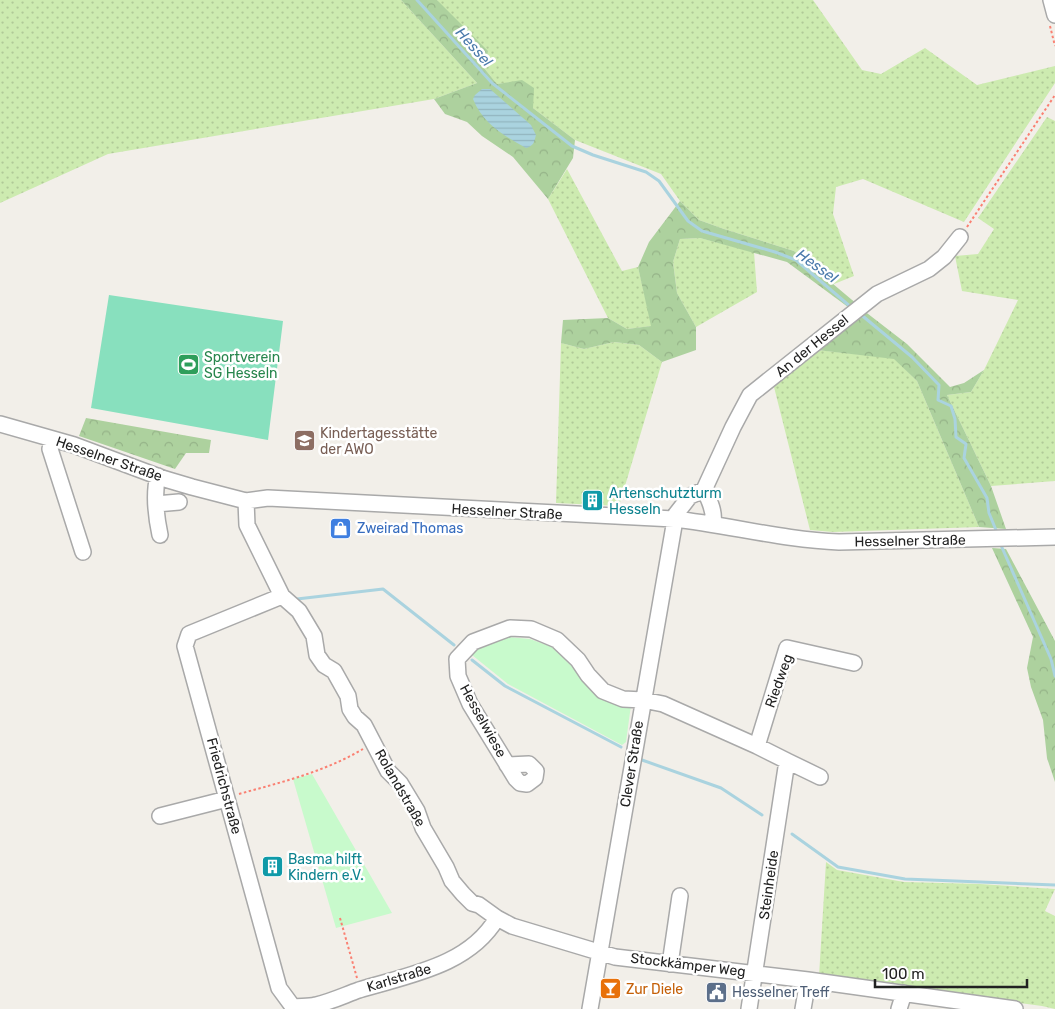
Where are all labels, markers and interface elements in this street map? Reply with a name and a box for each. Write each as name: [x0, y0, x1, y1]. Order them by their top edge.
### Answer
water label: Hessel: [452, 24, 496, 71]
water label: Hessel: [793, 245, 841, 287]
street label: An der Hessel: [772, 311, 852, 381]
place label: Sportverein SG Hesseln: [204, 349, 280, 382]
sports icon: Sportverein SG Hesseln: [176, 353, 200, 377]
place label: Kindertagesstätte der AWO: [320, 425, 438, 458]
school or university icon: Kindertagesstätte der AWO: [292, 429, 316, 453]
street label: Hesselner Straße: [54, 433, 165, 485]
place label: Artenschutzturm Hesseln: [609, 485, 722, 518]
building icon: Artenschutzturm Hesseln: [581, 489, 605, 513]
street label: Hesselner Straße: [451, 501, 563, 523]
shop icon: Zweirad Thomas: [329, 516, 353, 540]
place label: Zweirad Thomas: [357, 520, 463, 537]
street label: Hesselner Straße: [854, 532, 966, 550]
street label: Riedweg: [761, 652, 797, 710]
street label: Hesselwiese: [456, 682, 510, 761]
street label: Clever Straße: [617, 719, 647, 808]
street label: Friedrichstraße: [203, 736, 245, 836]
street label: Rolandstraße: [371, 746, 429, 830]
street label: Steinheide: [756, 849, 782, 921]
place label: Basma hilft Kindern e.V.: [288, 851, 364, 884]
building icon: Basma hilft Kindern e.V.: [260, 855, 284, 879]
street label: Stockkämper Weg: [629, 949, 747, 981]
scale bar: [875, 956, 1028, 988]
street label: Karlstraße: [365, 960, 433, 996]
text: 100 m: [882, 965, 924, 983]
bar icon: Zur Diele: [598, 977, 622, 1001]
public building icon: Hesselner Treff: [704, 980, 728, 1004]
place label: Zur Diele: [626, 981, 683, 998]
place label: Hesselner Treff: [732, 984, 830, 1001]

